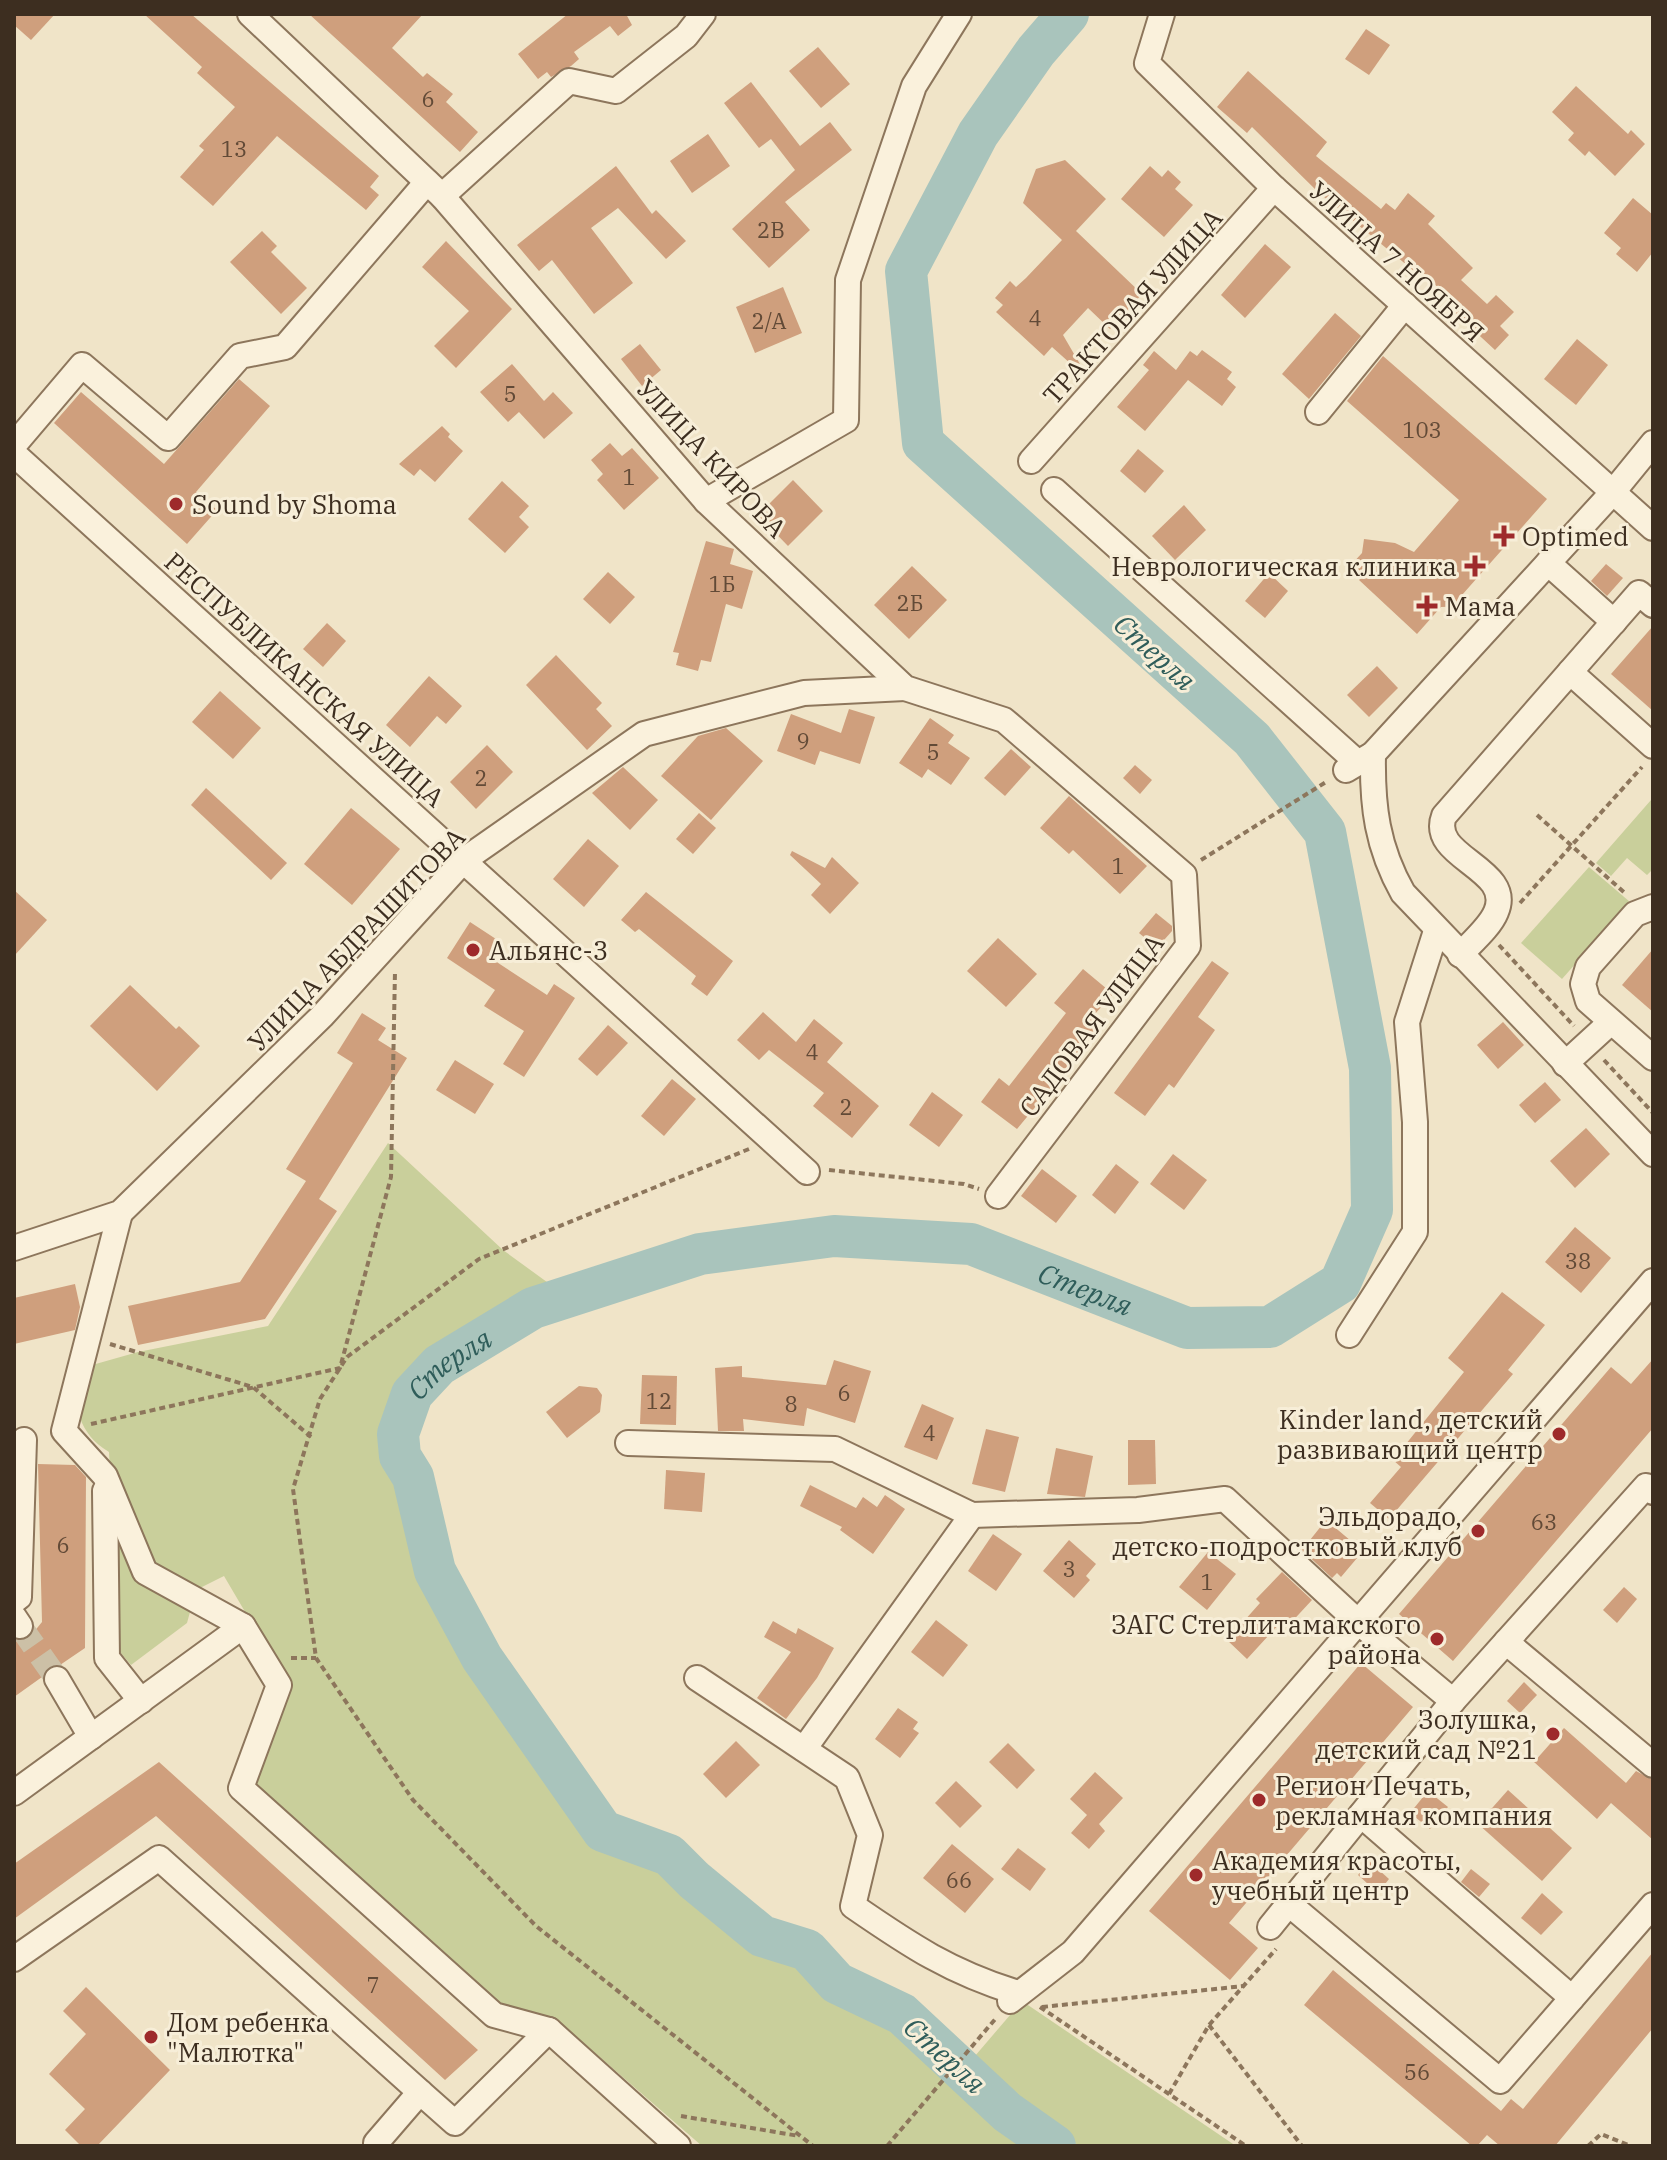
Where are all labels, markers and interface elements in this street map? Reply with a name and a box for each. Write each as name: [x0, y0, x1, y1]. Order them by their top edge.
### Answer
house number: 6: [421, 84, 435, 113]
house number: 13: [221, 134, 247, 163]
street label: УЛИЦА 7 НОЯБРЯ: [1302, 173, 1492, 349]
street label: ТРАКТОВАЯ УЛИЦА: [1035, 201, 1229, 411]
house number: 2В: [757, 215, 785, 244]
house number: 4: [1028, 303, 1042, 332]
house number: 2/А: [751, 306, 787, 335]
street label: УЛИЦА КИРОВА: [630, 371, 795, 545]
house number: 5: [503, 379, 517, 408]
house number: 103: [1402, 415, 1442, 444]
house number: 1: [622, 462, 636, 491]
place label: Sound by Shoma: [192, 487, 397, 521]
marker: Sound by Shoma: [167, 495, 185, 513]
place label: Optimed: [1522, 519, 1629, 553]
marker: Optimed: [1493, 525, 1515, 547]
street label: РЕСПУБЛИКАНСКАЯ УЛИЦА: [158, 544, 452, 814]
place label: Неврологическая клиника: [1111, 549, 1457, 583]
marker: Неврологическая клиника: [1464, 555, 1486, 577]
house number: 1Б: [709, 569, 735, 598]
house number: 2Б: [897, 588, 923, 617]
place label: Мама: [1445, 589, 1516, 623]
marker: Мама: [1416, 595, 1438, 617]
water label: Стерля: [1106, 606, 1204, 699]
house number: 9: [796, 726, 810, 755]
house number: 5: [926, 737, 940, 766]
house number: 2: [474, 763, 488, 792]
street label: УЛИЦА АБДРАШИТОВА: [240, 820, 472, 1058]
house number: 1: [1111, 851, 1125, 880]
street label: САДОВАЯ УЛИЦА: [1011, 927, 1171, 1123]
place label: Альянс-3: [489, 933, 608, 967]
marker: Альянс-3: [464, 941, 482, 959]
house number: 4: [805, 1037, 819, 1066]
house number: 2: [839, 1092, 853, 1121]
house number: 38: [1565, 1246, 1591, 1275]
water label: Стерля: [1033, 1254, 1138, 1324]
water label: Стерля: [398, 1319, 498, 1407]
house number: 6: [837, 1378, 851, 1407]
house number: 12: [646, 1386, 672, 1415]
house number: 8: [784, 1389, 798, 1418]
place label: Kinder land, детский развивающий центр: [1277, 1402, 1543, 1466]
house number: 4: [922, 1418, 936, 1447]
marker: Kinder land, детский развивающий центр: [1550, 1425, 1568, 1443]
place label: Эльдорадо, детско-подростковый клуб: [1112, 1499, 1462, 1563]
house number: 63: [1531, 1507, 1557, 1536]
marker: Эльдорадо, детско-подростковый клуб: [1469, 1522, 1487, 1540]
house number: 6: [56, 1530, 70, 1559]
house number: 3: [1062, 1554, 1076, 1583]
house number: 1: [1200, 1567, 1214, 1596]
place label: ЗАГС Стерлитамакского района: [1111, 1607, 1421, 1671]
marker: ЗАГС Стерлитамакского района: [1428, 1630, 1446, 1648]
place label: Золушка, детский сад №21: [1315, 1702, 1537, 1766]
marker: Золушка, детский сад №21: [1544, 1725, 1562, 1743]
place label: Регион Печать, рекламная компания: [1275, 1768, 1552, 1832]
marker: Регион Печать, рекламная компания: [1250, 1791, 1268, 1809]
place label: Академия красоты, учебный центр: [1212, 1843, 1461, 1907]
house number: 66: [946, 1865, 972, 1894]
marker: Академия красоты, учебный центр: [1187, 1866, 1205, 1884]
house number: 7: [366, 1970, 380, 1999]
place label: Дом ребенка "Малютка": [167, 2005, 330, 2069]
water label: Стерля: [896, 2009, 994, 2102]
marker: Дом ребенка "Малютка": [142, 2028, 160, 2046]
house number: 56: [1404, 2057, 1430, 2086]

